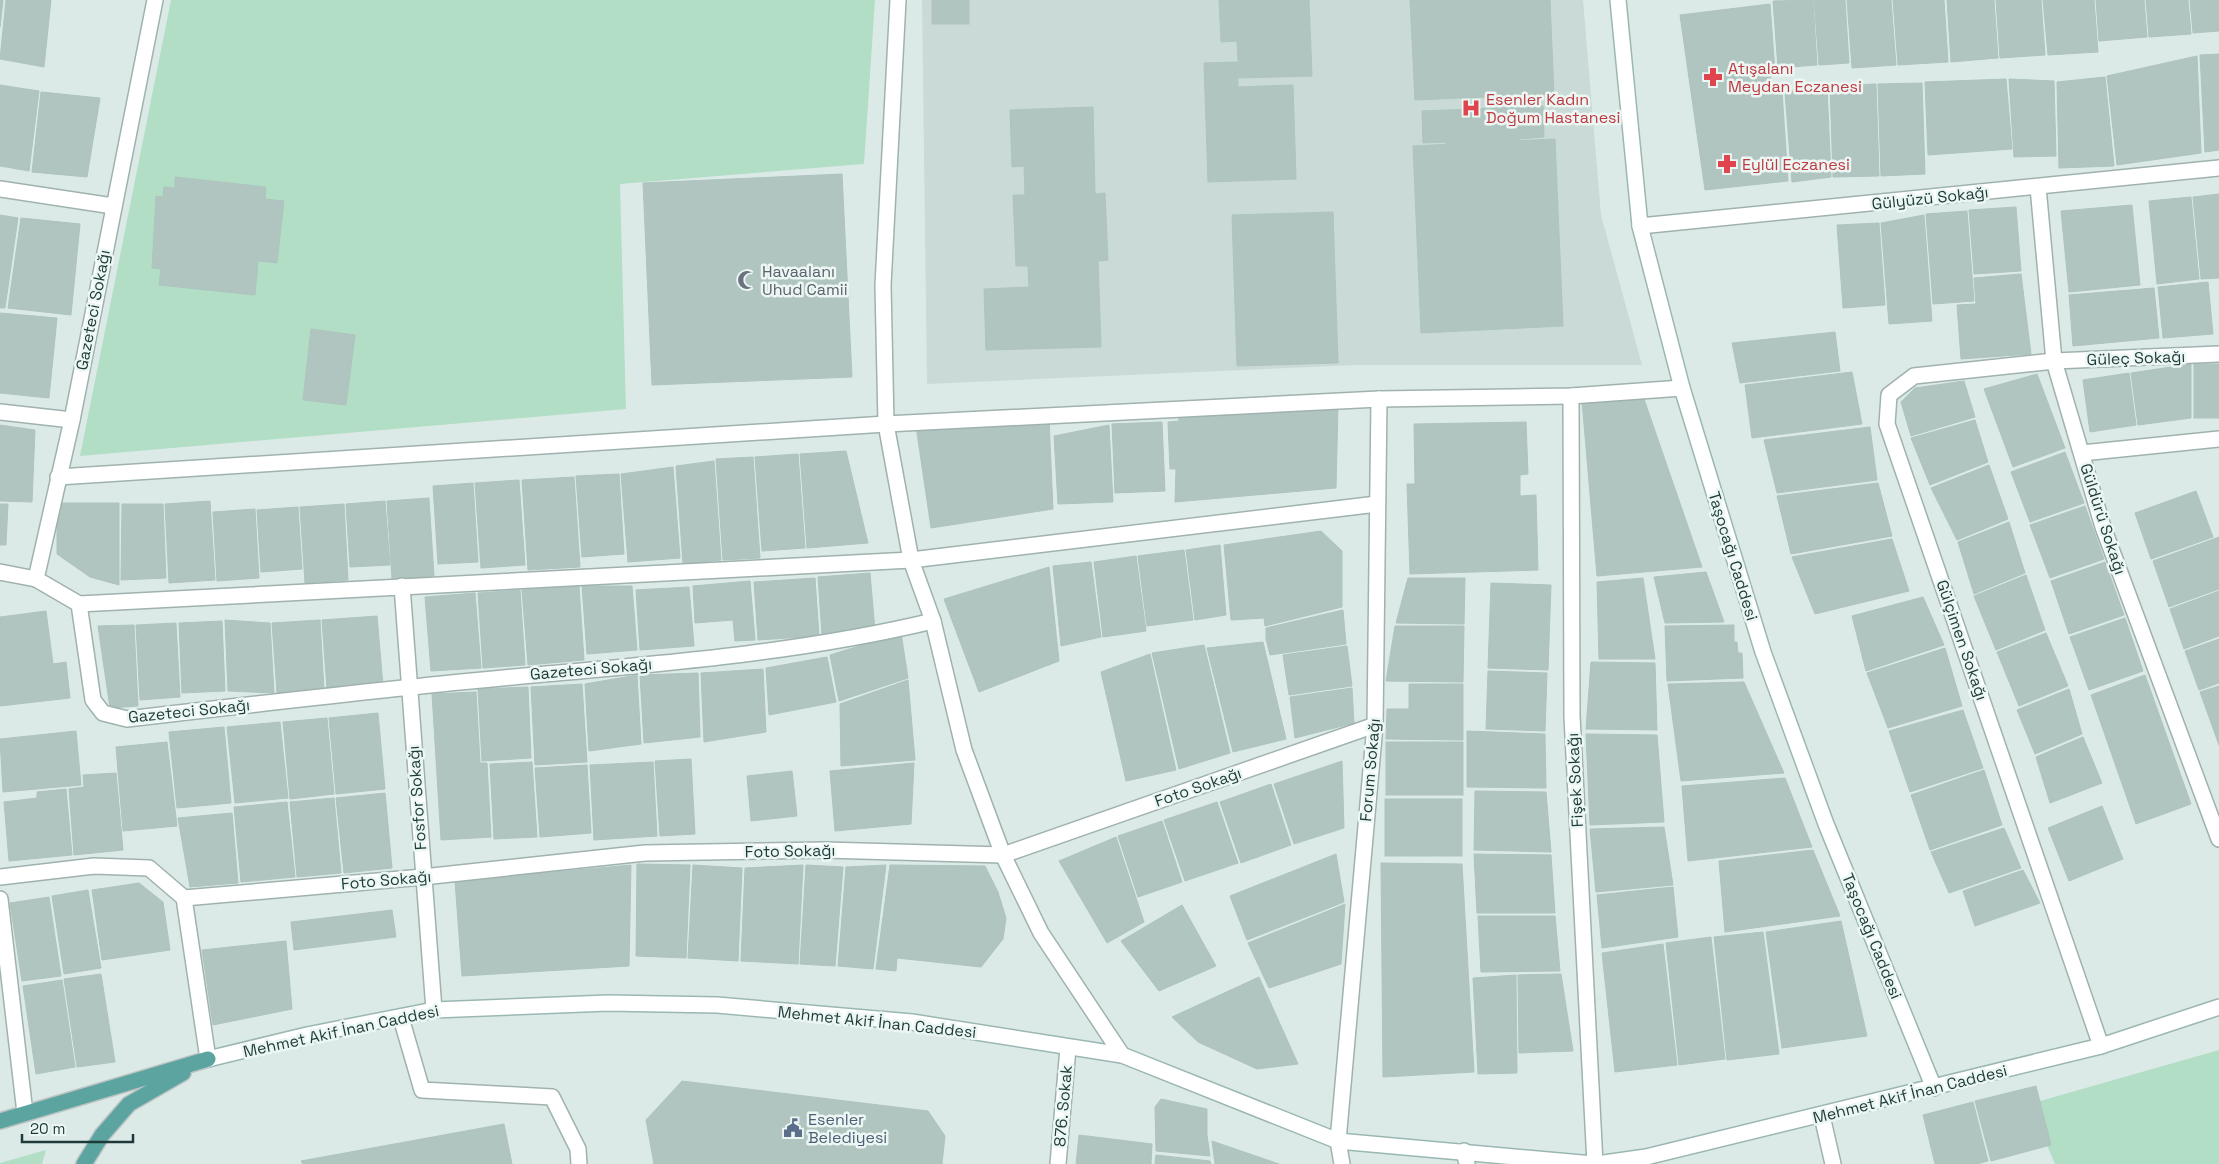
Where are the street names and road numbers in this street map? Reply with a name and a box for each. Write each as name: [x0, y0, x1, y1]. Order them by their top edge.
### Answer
street label: Gülyüzü Sokağı: [1871, 181, 1989, 215]
street label: Gazeteci Sokağı: [71, 248, 115, 372]
street label: Güleç Sokağı: [2086, 346, 2186, 370]
street label: Güldürü Sokağı: [2075, 461, 2131, 577]
street label: Taşocağı Caddesi: [1703, 489, 1763, 623]
street label: Gülçimen Sokağı: [1932, 577, 1992, 703]
street label: Gazeteci Sokağı: [529, 653, 653, 685]
street label: Gazeteci Sokağı: [127, 694, 251, 728]
street label: Forum Sokağı: [1355, 718, 1385, 822]
street label: Fişek Sokağı: [1562, 732, 1588, 828]
street label: Fosfor Sokağı: [403, 745, 431, 851]
street label: Foto Sokağı: [1152, 762, 1244, 812]
street label: Foto Sokağı: [745, 840, 835, 862]
street label: Foto Sokağı: [340, 866, 432, 894]
street label: Taşocağı Caddesi: [1837, 870, 1907, 1002]
street label: Mehmet Akif İnan Caddesi: [241, 1000, 441, 1062]
street label: Mehmet Akif İnan Caddesi: [777, 1001, 977, 1043]
street label: Mehmet Akif İnan Caddesi: [1811, 1060, 2009, 1128]
street label: 876. Sokak: [1049, 1064, 1077, 1148]

